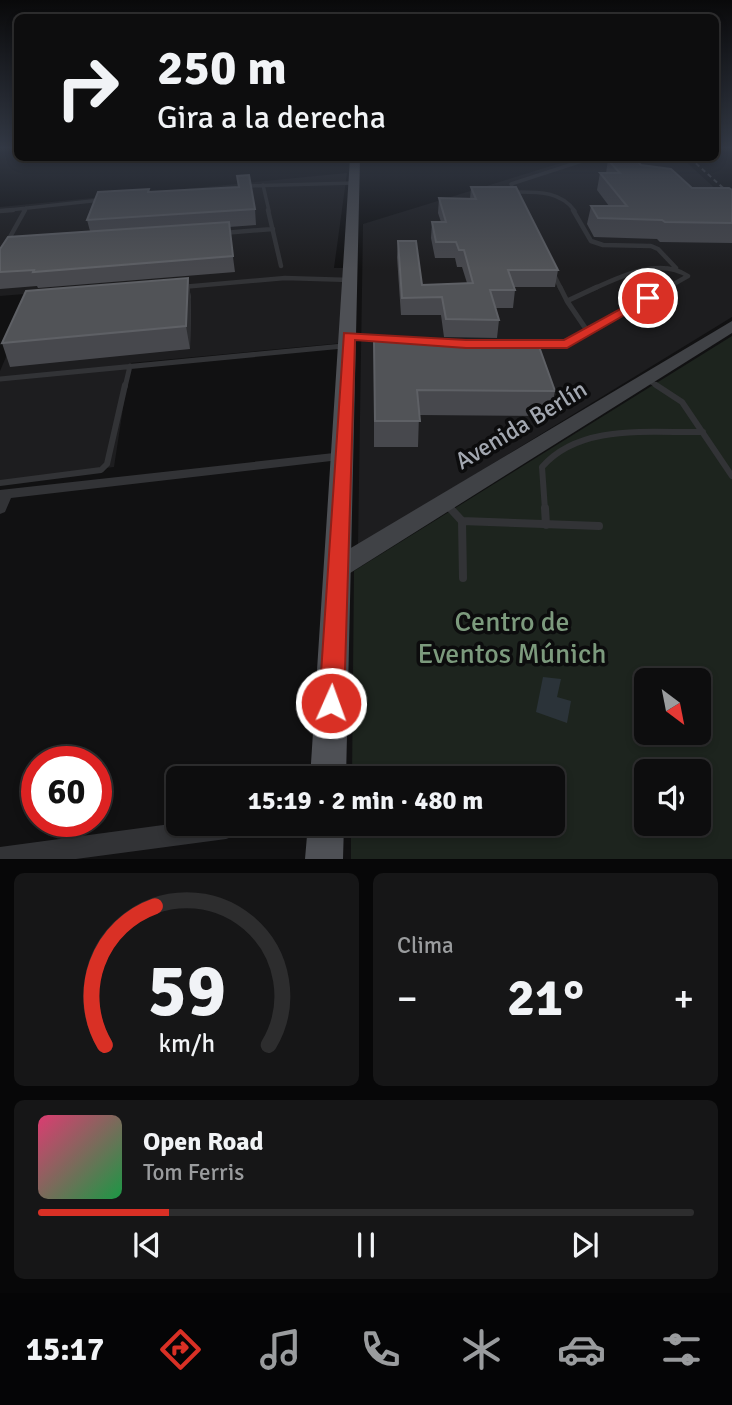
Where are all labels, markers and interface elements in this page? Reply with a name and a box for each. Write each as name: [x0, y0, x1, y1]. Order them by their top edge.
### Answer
text: 250 m: [157, 38, 287, 98]
icon: right: [42, 42, 133, 133]
text: Gira a la derecha: [157, 98, 386, 137]
pin: [618, 268, 678, 328]
icon: arrive: [629, 279, 667, 317]
street label: Avenida Berlín: [450, 374, 592, 476]
park label: Centro de Eventos Múnich: [418, 605, 606, 671]
position arrow: [294, 666, 368, 740]
north arrow: [634, 668, 710, 746]
map controls: [634, 668, 711, 836]
speed limit sign: 60: [21, 746, 112, 837]
button: sound: [634, 759, 711, 836]
text: 15:19 · 2 min · 480 m: [248, 785, 483, 817]
text: Clima: [397, 931, 454, 960]
text: 59: [147, 948, 226, 1037]
text: 21°: [507, 966, 584, 1030]
text: −: [397, 975, 418, 1022]
text: +: [673, 975, 694, 1022]
text: km/h: [158, 1028, 215, 1059]
text: Open Road: [143, 1126, 264, 1158]
text: Tom Ferris: [143, 1158, 244, 1187]
icon: previous: [128, 1226, 166, 1264]
icon: pause: [347, 1226, 385, 1264]
icon: next: [566, 1226, 604, 1264]
icon: directions: [156, 1325, 205, 1374]
icon: music: [256, 1325, 305, 1374]
icon: phone: [356, 1325, 405, 1374]
icon: climate: [457, 1325, 506, 1374]
icon: car: [557, 1325, 606, 1374]
icon: filters: [657, 1325, 706, 1374]
text: 15:17: [26, 1330, 104, 1369]

